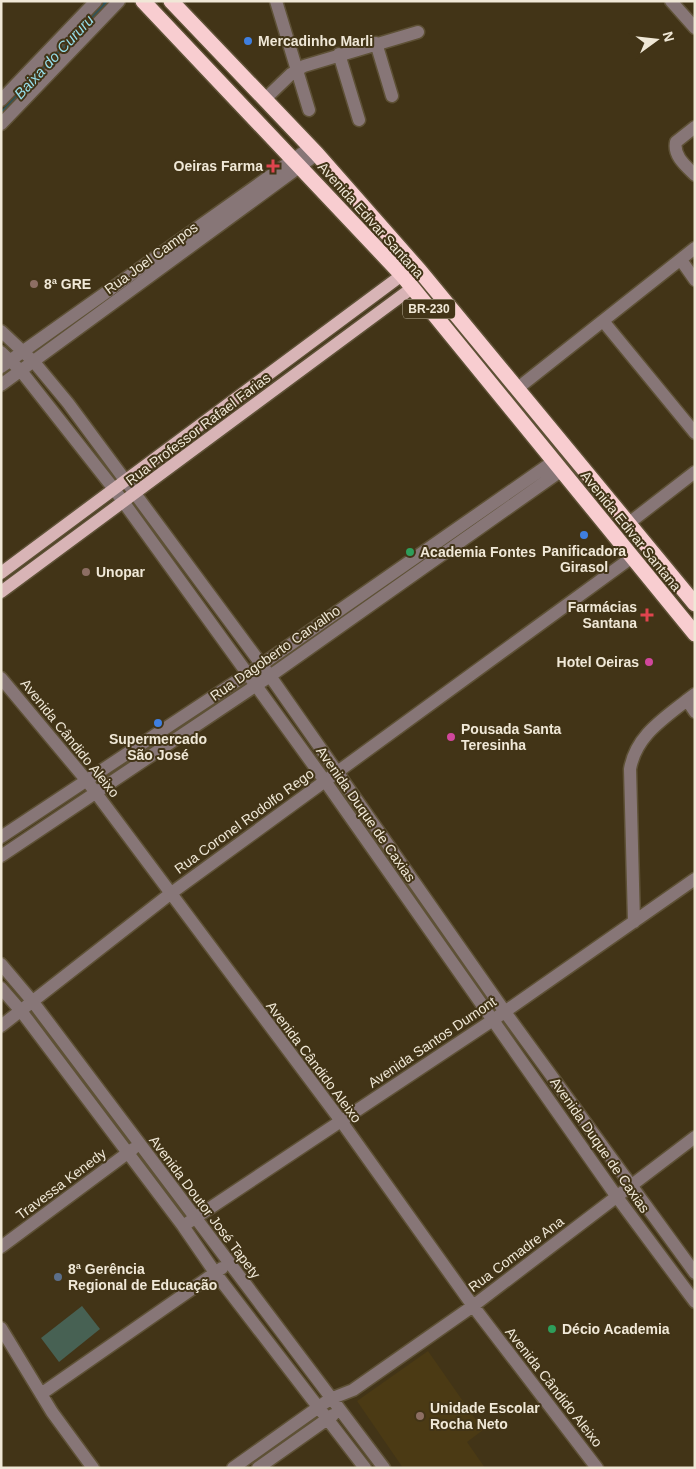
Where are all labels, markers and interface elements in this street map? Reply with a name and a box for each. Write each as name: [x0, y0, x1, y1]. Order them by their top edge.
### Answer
water label: Baixa do Cururu: [10, 11, 97, 102]
north arrow: [631, 15, 681, 65]
text: N: [660, 30, 678, 44]
place label: Mercadinho Marli: [258, 33, 373, 49]
marker: Mercadinho Marli: [242, 35, 254, 47]
place label: Oeiras Farma: [174, 158, 263, 174]
street label: Avenida Edivar Santana: [315, 159, 427, 281]
marker: Oeiras Farma: [267, 160, 279, 172]
street label: Rua Joel Campos: [101, 219, 201, 297]
place label: 8ª GRE: [44, 276, 91, 292]
marker: 8ª GRE: [28, 278, 40, 290]
road number: BR-230: [403, 300, 455, 318]
street label: Rua Professor Rafael Farias: [123, 369, 273, 489]
street label: Avenida Edivar Santana: [578, 468, 685, 594]
marker: Panificadora Girasol: [578, 529, 590, 541]
place label: Panificadora Girasol: [542, 543, 626, 575]
place label: Academia Fontes: [420, 544, 536, 560]
marker: Academia Fontes: [404, 546, 416, 558]
place label: Unopar: [96, 564, 146, 580]
marker: Unopar: [80, 566, 92, 578]
place label: Farmácias Santana: [568, 599, 637, 631]
street label: Rua Dagoberto Carvalho: [207, 602, 343, 704]
marker: Farmácias Santana: [641, 609, 653, 621]
place label: Hotel Oeiras: [557, 654, 639, 670]
marker: Hotel Oeiras: [643, 656, 655, 668]
street label: Avenida Cândido Aleixo: [17, 676, 123, 801]
marker: Supermercado São José: [152, 717, 164, 729]
place label: Pousada Santa Teresinha: [461, 721, 562, 753]
place label: Supermercado São José: [109, 731, 207, 763]
marker: Pousada Santa Teresinha: [445, 731, 457, 743]
street label: Avenida Duque de Caxias: [313, 743, 419, 885]
street label: Rua Coronel Rodolfo Rego: [171, 765, 317, 877]
street label: Avenida Santos Dumont: [365, 993, 499, 1091]
street label: Avenida Cândido Aleixo: [263, 998, 365, 1126]
street label: Avenida Duque de Caxias: [547, 1074, 653, 1216]
street label: Avenida Doutor José Tapety: [146, 1132, 264, 1282]
street label: Travessa Kenedy: [13, 1145, 109, 1223]
street label: Rua Comadre Ana: [465, 1213, 567, 1295]
place label: 8ª Gerência Regional de Educação: [68, 1261, 217, 1293]
marker: 8ª Gerência Regional de Educação: [52, 1271, 64, 1283]
place label: Décio Academia: [562, 1321, 670, 1337]
marker: Décio Academia: [546, 1323, 558, 1335]
street label: Avenida Cândido Aleixo: [502, 1324, 606, 1450]
place label: Unidade Escolar Rocha Neto: [430, 1400, 540, 1432]
marker: Unidade Escolar Rocha Neto: [414, 1410, 426, 1422]

